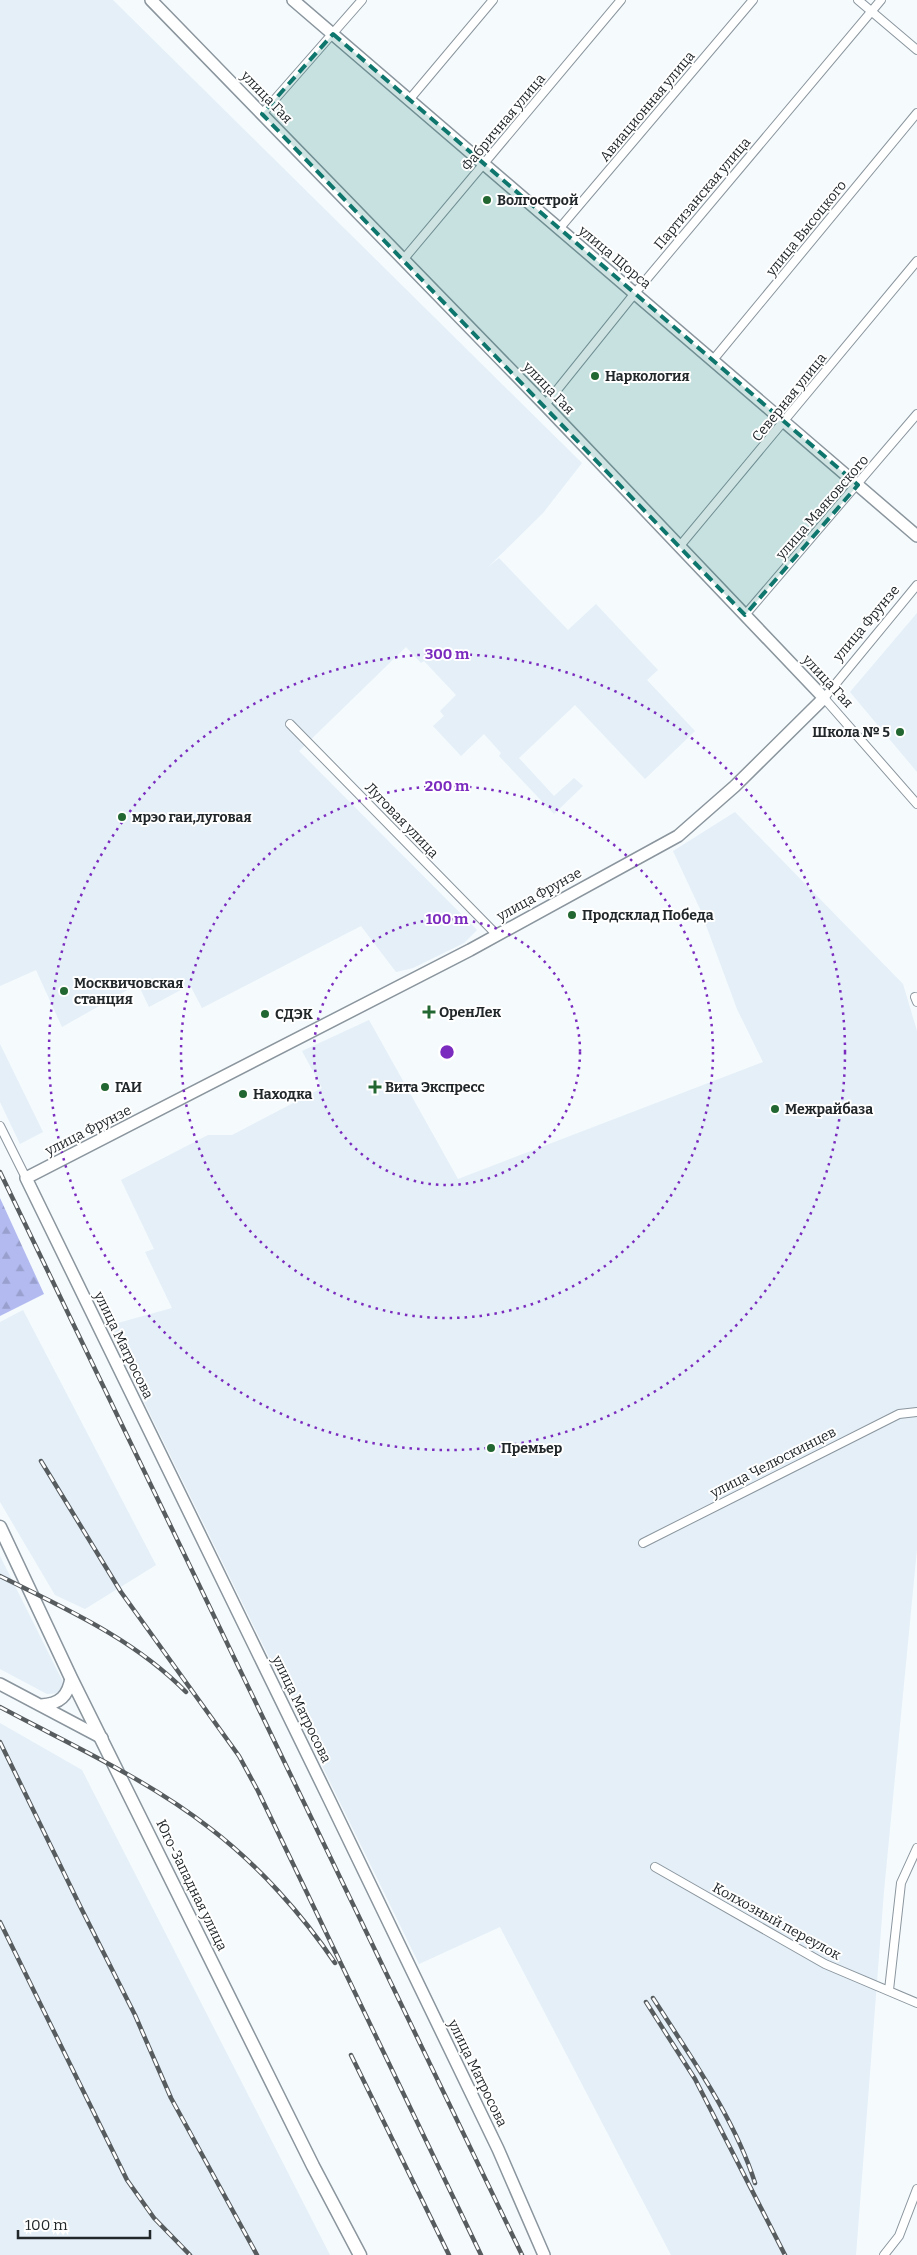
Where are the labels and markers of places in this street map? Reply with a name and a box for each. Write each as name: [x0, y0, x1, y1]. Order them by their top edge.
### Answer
place label: Волгострой: [497, 192, 579, 209]
marker: Волгострой: [481, 194, 493, 206]
place label: Наркология: [605, 368, 690, 385]
marker: Наркология: [589, 370, 601, 382]
place label: Школа № 5: [812, 724, 890, 741]
marker: Школа № 5: [894, 726, 906, 738]
place label: мрэо гаи,луговая: [132, 809, 252, 826]
marker: мрэо гаи,луговая: [116, 811, 128, 823]
place label: Продсклад Победа: [582, 907, 714, 924]
marker: Продсклад Победа: [566, 909, 578, 921]
place label: Москвичовская станция: [74, 975, 183, 1008]
marker: Москвичовская станция: [58, 985, 70, 997]
place label: ОренЛек: [439, 1004, 502, 1021]
place label: СДЭК: [275, 1006, 313, 1023]
marker: ОренЛек: [423, 1006, 435, 1018]
marker: СДЭК: [259, 1008, 271, 1020]
centre of rings: [438, 1043, 456, 1061]
place label: ГАИ: [115, 1079, 142, 1096]
place label: Вита Экспресс: [385, 1079, 485, 1096]
marker: ГАИ: [99, 1081, 111, 1093]
marker: Вита Экспресс: [369, 1081, 381, 1093]
place label: Находка: [253, 1086, 312, 1103]
marker: Находка: [237, 1088, 249, 1100]
place label: Межрайбаза: [785, 1101, 873, 1118]
marker: Межрайбаза: [769, 1103, 781, 1115]
place label: Премьер: [501, 1440, 563, 1457]
marker: Премьер: [485, 1442, 497, 1454]

